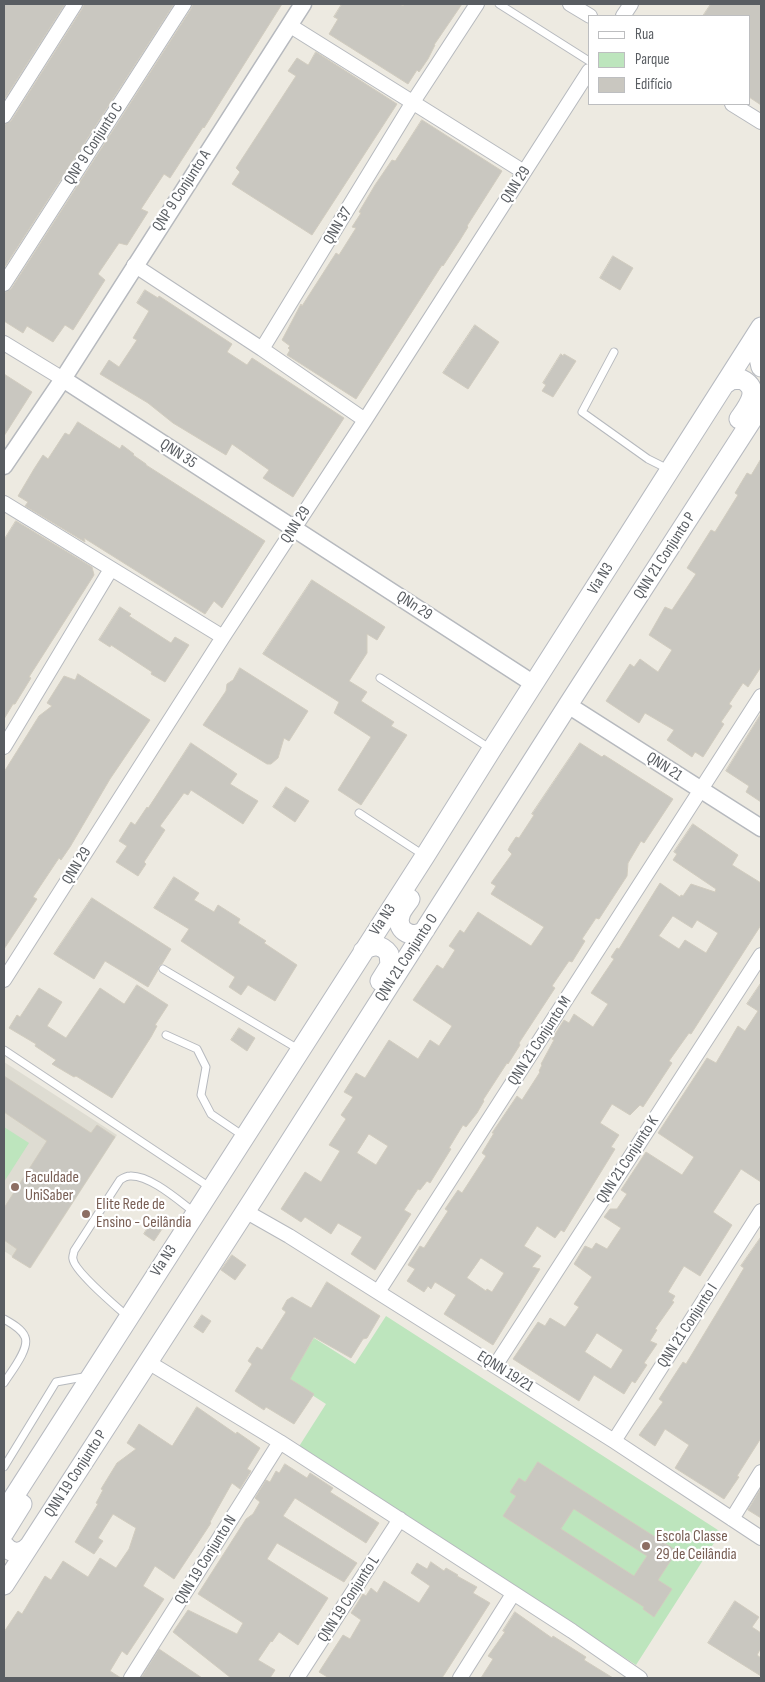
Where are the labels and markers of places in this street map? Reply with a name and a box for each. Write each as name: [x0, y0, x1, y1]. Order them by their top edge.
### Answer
place label: Faculdade UniSaber: [25, 1168, 79, 1206]
marker: Faculdade UniSaber: [9, 1181, 21, 1193]
place label: Elite Rede de Ensino - Ceilândia: [96, 1195, 191, 1233]
marker: Elite Rede de Ensino - Ceilândia: [80, 1208, 92, 1220]
place label: Escola Classe 29 de Ceilândia: [656, 1527, 737, 1565]
marker: Escola Classe 29 de Ceilândia: [640, 1540, 652, 1552]

